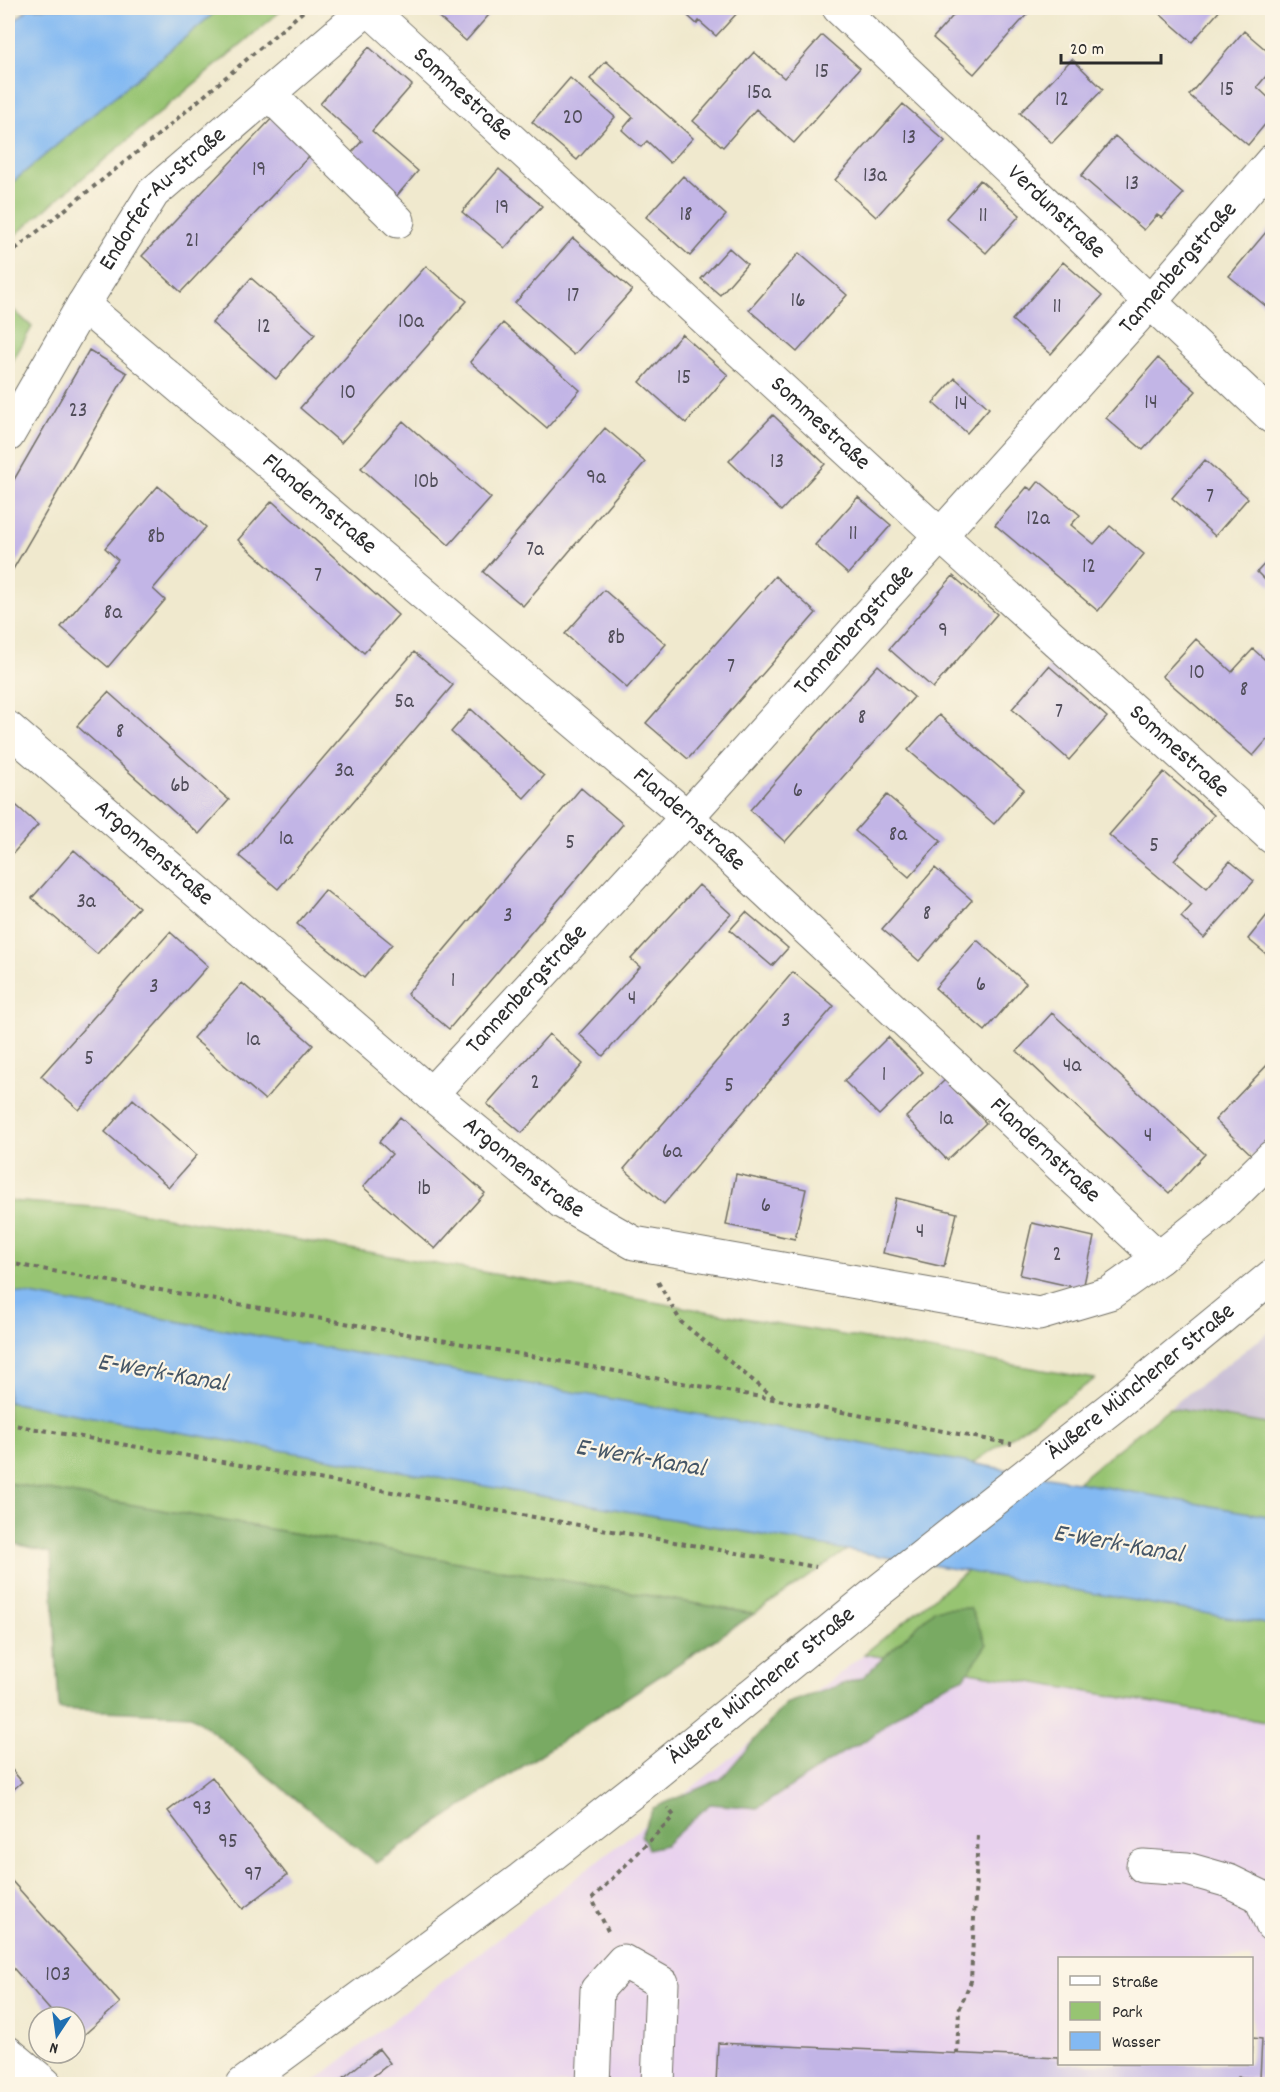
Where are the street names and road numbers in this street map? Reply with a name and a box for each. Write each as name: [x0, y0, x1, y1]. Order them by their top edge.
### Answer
street label: Sommestraße: [404, 40, 520, 150]
street label: Endorfer-Au-Straße: [91, 119, 235, 278]
street label: Verdunstraße: [999, 157, 1113, 268]
street label: Tannenbergstraße: [1111, 195, 1246, 342]
street label: Sommestraße: [762, 369, 877, 479]
street label: Flandernstraße: [254, 446, 384, 564]
street label: Tannenbergstraße: [786, 557, 923, 704]
street label: Sommestraße: [1120, 697, 1236, 807]
street label: Flandernstraße: [624, 760, 753, 880]
street label: Argonnenstraße: [86, 792, 220, 915]
street label: Tannenbergstraße: [458, 917, 596, 1062]
street label: Flandernstraße: [981, 1090, 1108, 1212]
street label: Argonnenstraße: [455, 1109, 590, 1228]
street label: Äußere Münchener Straße: [1040, 1296, 1243, 1469]
street label: Äußere Münchener Straße: [661, 1599, 863, 1773]

